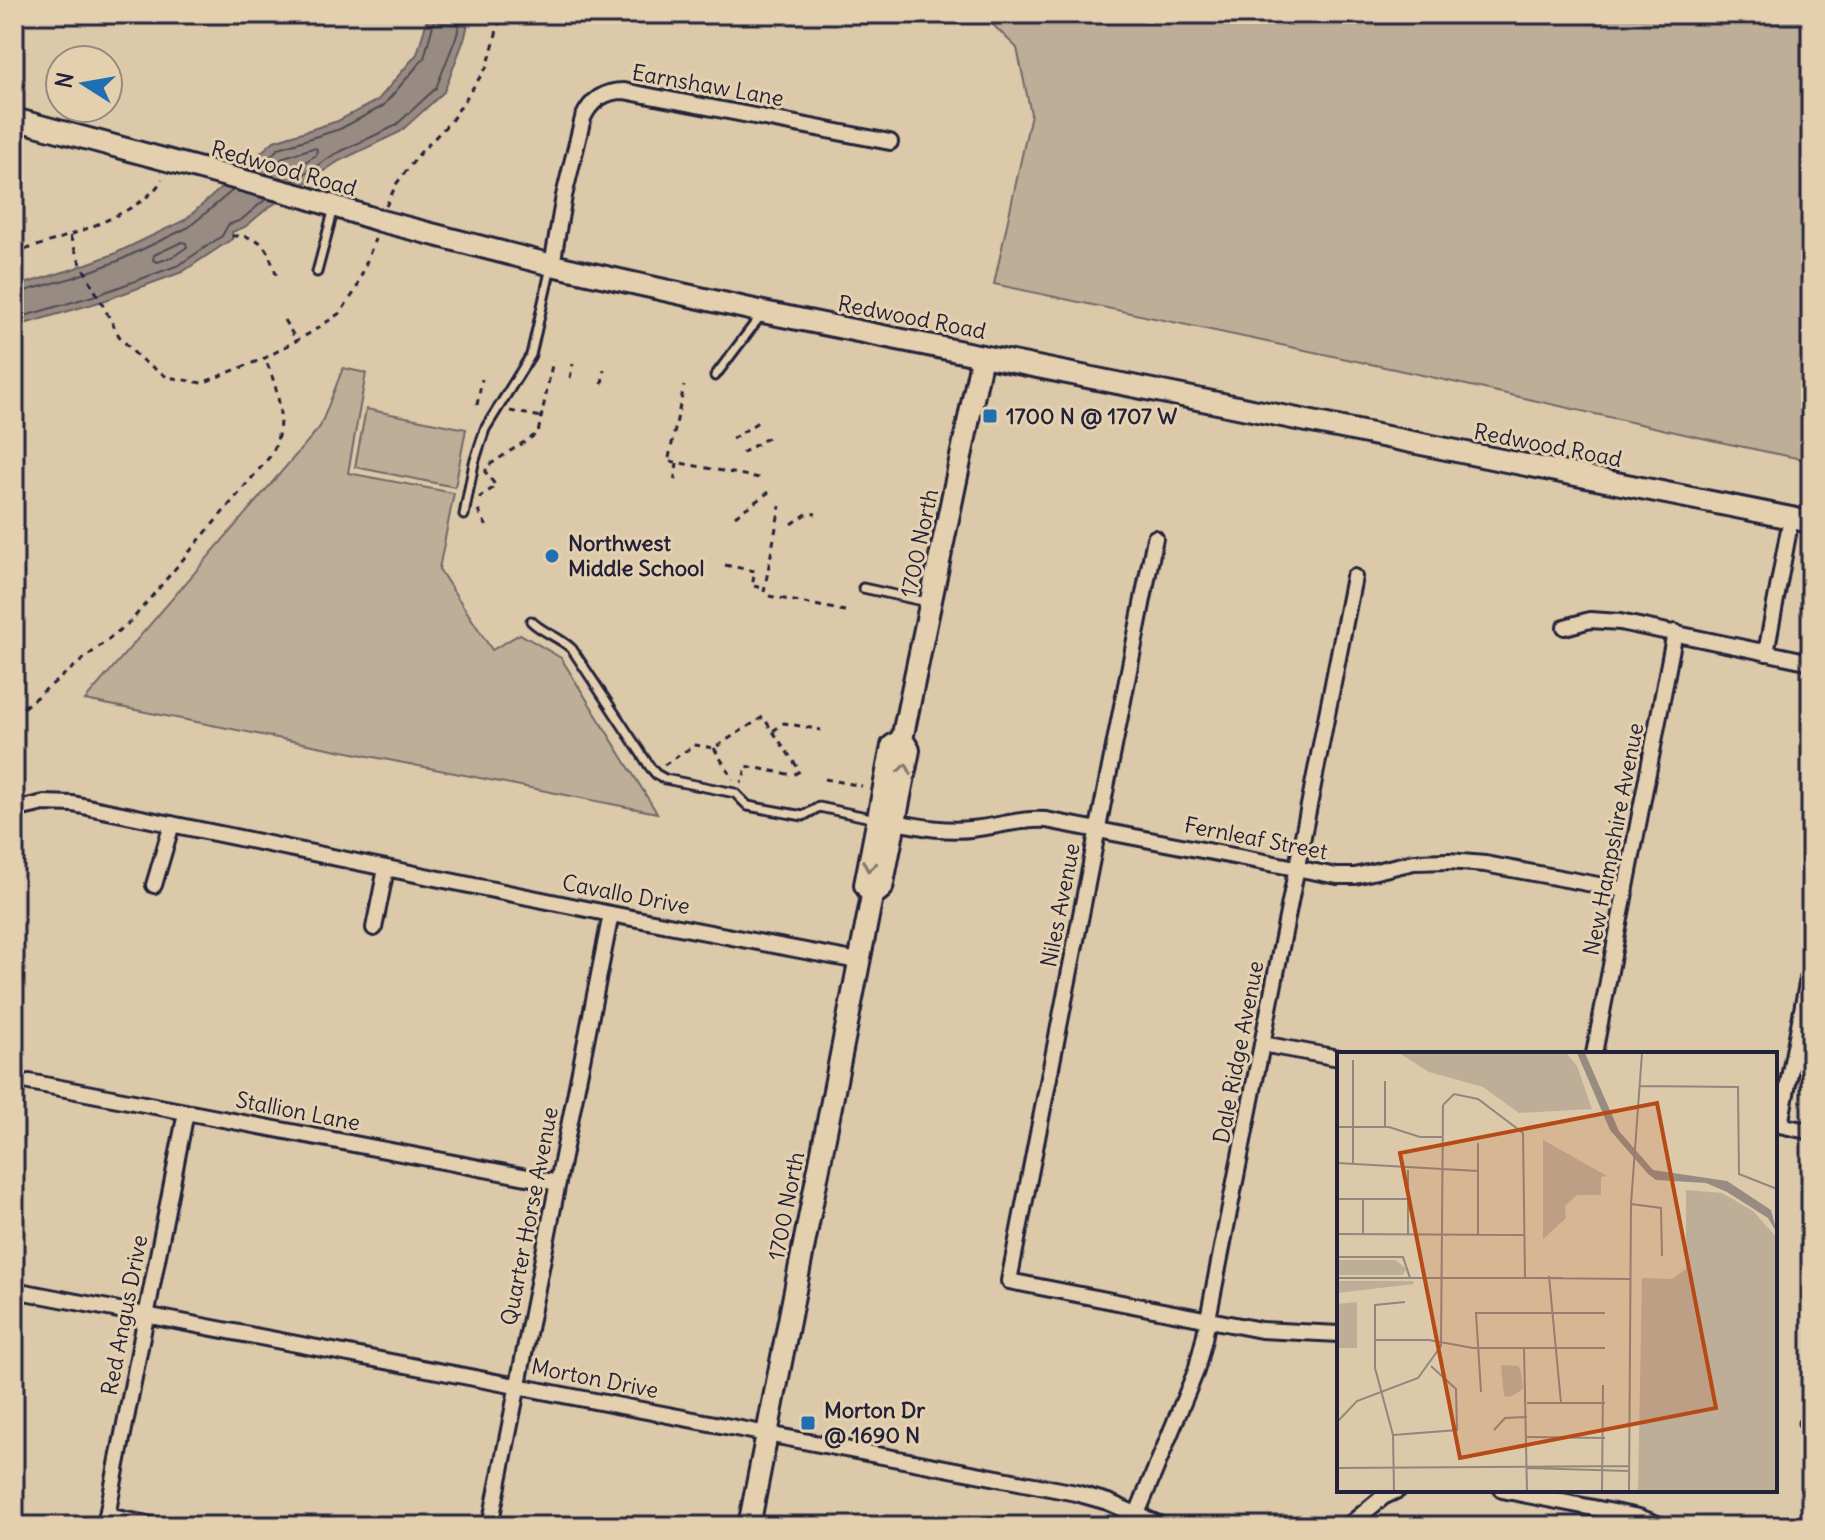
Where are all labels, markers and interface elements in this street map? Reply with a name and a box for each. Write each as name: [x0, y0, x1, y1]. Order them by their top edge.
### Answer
north arrow: [44, 44, 124, 124]
street label: Earnshaw Lane: [630, 58, 786, 112]
text: N: [49, 70, 80, 90]
street label: Redwood Road: [208, 134, 360, 202]
street label: Redwood Road: [836, 289, 988, 345]
place label: 1700 N @ 1707 W: [1006, 402, 1177, 430]
marker: 1700 N @ 1707 W: [981, 407, 999, 425]
street label: Redwood Road: [1472, 417, 1624, 473]
street label: 1700 North: [894, 486, 944, 600]
place label: Northwest Middle School: [568, 529, 704, 582]
marker: Northwest Middle School: [543, 547, 561, 565]
street label: New Hampshire Avenue: [1577, 720, 1649, 958]
one-way arrow: [896, 763, 913, 777]
street label: Fernleaf Street: [1182, 810, 1330, 866]
street label: Niles Avenue: [1034, 841, 1086, 969]
one-way arrow: [861, 859, 878, 872]
street label: Cavallo Drive: [560, 868, 692, 920]
street label: Dale Ridge Avenue: [1207, 958, 1269, 1146]
inset map: [1337, 1052, 1777, 1492]
street label: Stallion Lane: [234, 1085, 362, 1137]
street label: Quarter Horse Avenue: [494, 1104, 564, 1328]
street label: 1700 North: [762, 1149, 810, 1263]
street label: Red Angus Drive: [95, 1232, 153, 1398]
street label: Morton Drive: [529, 1352, 661, 1404]
place label: Morton Dr @ 1690 N: [824, 1396, 926, 1449]
marker: Morton Dr @ 1690 N: [799, 1414, 817, 1432]

